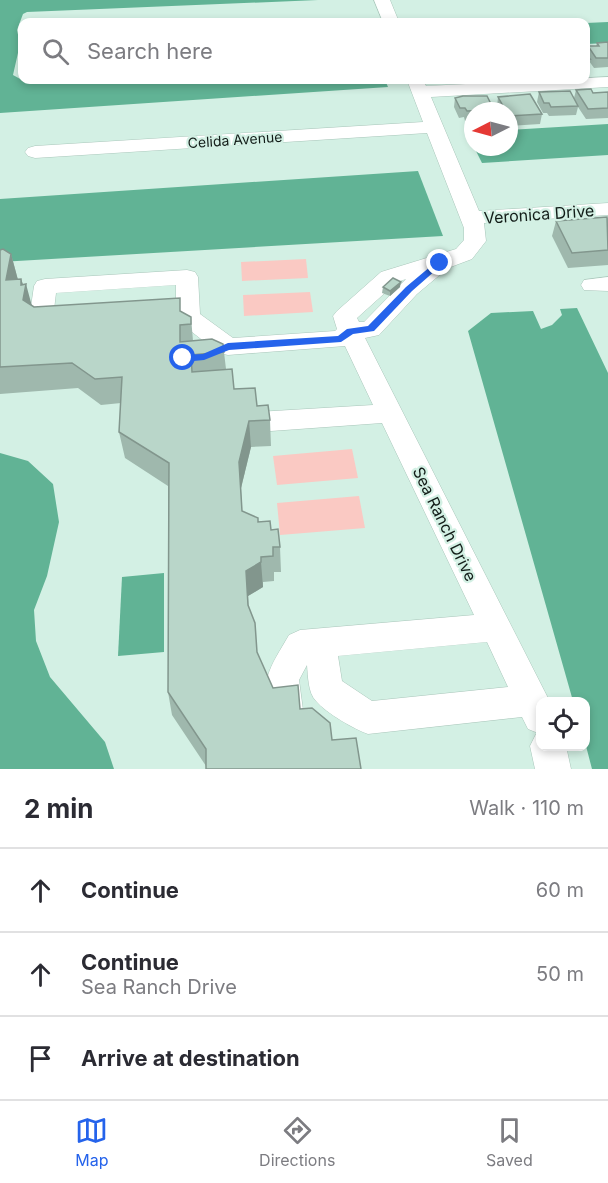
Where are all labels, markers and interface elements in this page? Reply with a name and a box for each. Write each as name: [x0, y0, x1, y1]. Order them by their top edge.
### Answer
search box: [18, 18, 590, 84]
icon: search: [39, 35, 72, 68]
text: Search here: [87, 38, 213, 64]
north arrow: [464, 102, 518, 156]
street label: Celida Avenue: [187, 128, 283, 151]
street label: Veronica Drive: [483, 200, 595, 228]
route end: [426, 249, 452, 275]
route start: [169, 344, 195, 370]
street label: Sea Ranch Drive: [409, 464, 481, 584]
map controls: [536, 697, 590, 751]
button: locate: [536, 697, 590, 751]
text: 2 min: [24, 793, 94, 824]
text: Walk · 110 m: [469, 796, 584, 820]
icon: ahead: [24, 874, 57, 907]
text: Continue: [81, 877, 179, 903]
text: 60 m: [536, 878, 584, 902]
text: Continue: [81, 949, 179, 975]
icon: ahead: [24, 958, 57, 991]
text: 50 m: [536, 962, 584, 986]
text: Sea Ranch Drive: [81, 975, 237, 999]
icon: arrive: [24, 1042, 57, 1075]
text: Arrive at destination: [81, 1045, 300, 1071]
tab: Map: [75, 1114, 109, 1170]
tab: Directions: [259, 1114, 335, 1170]
tab: Saved: [486, 1114, 533, 1170]

